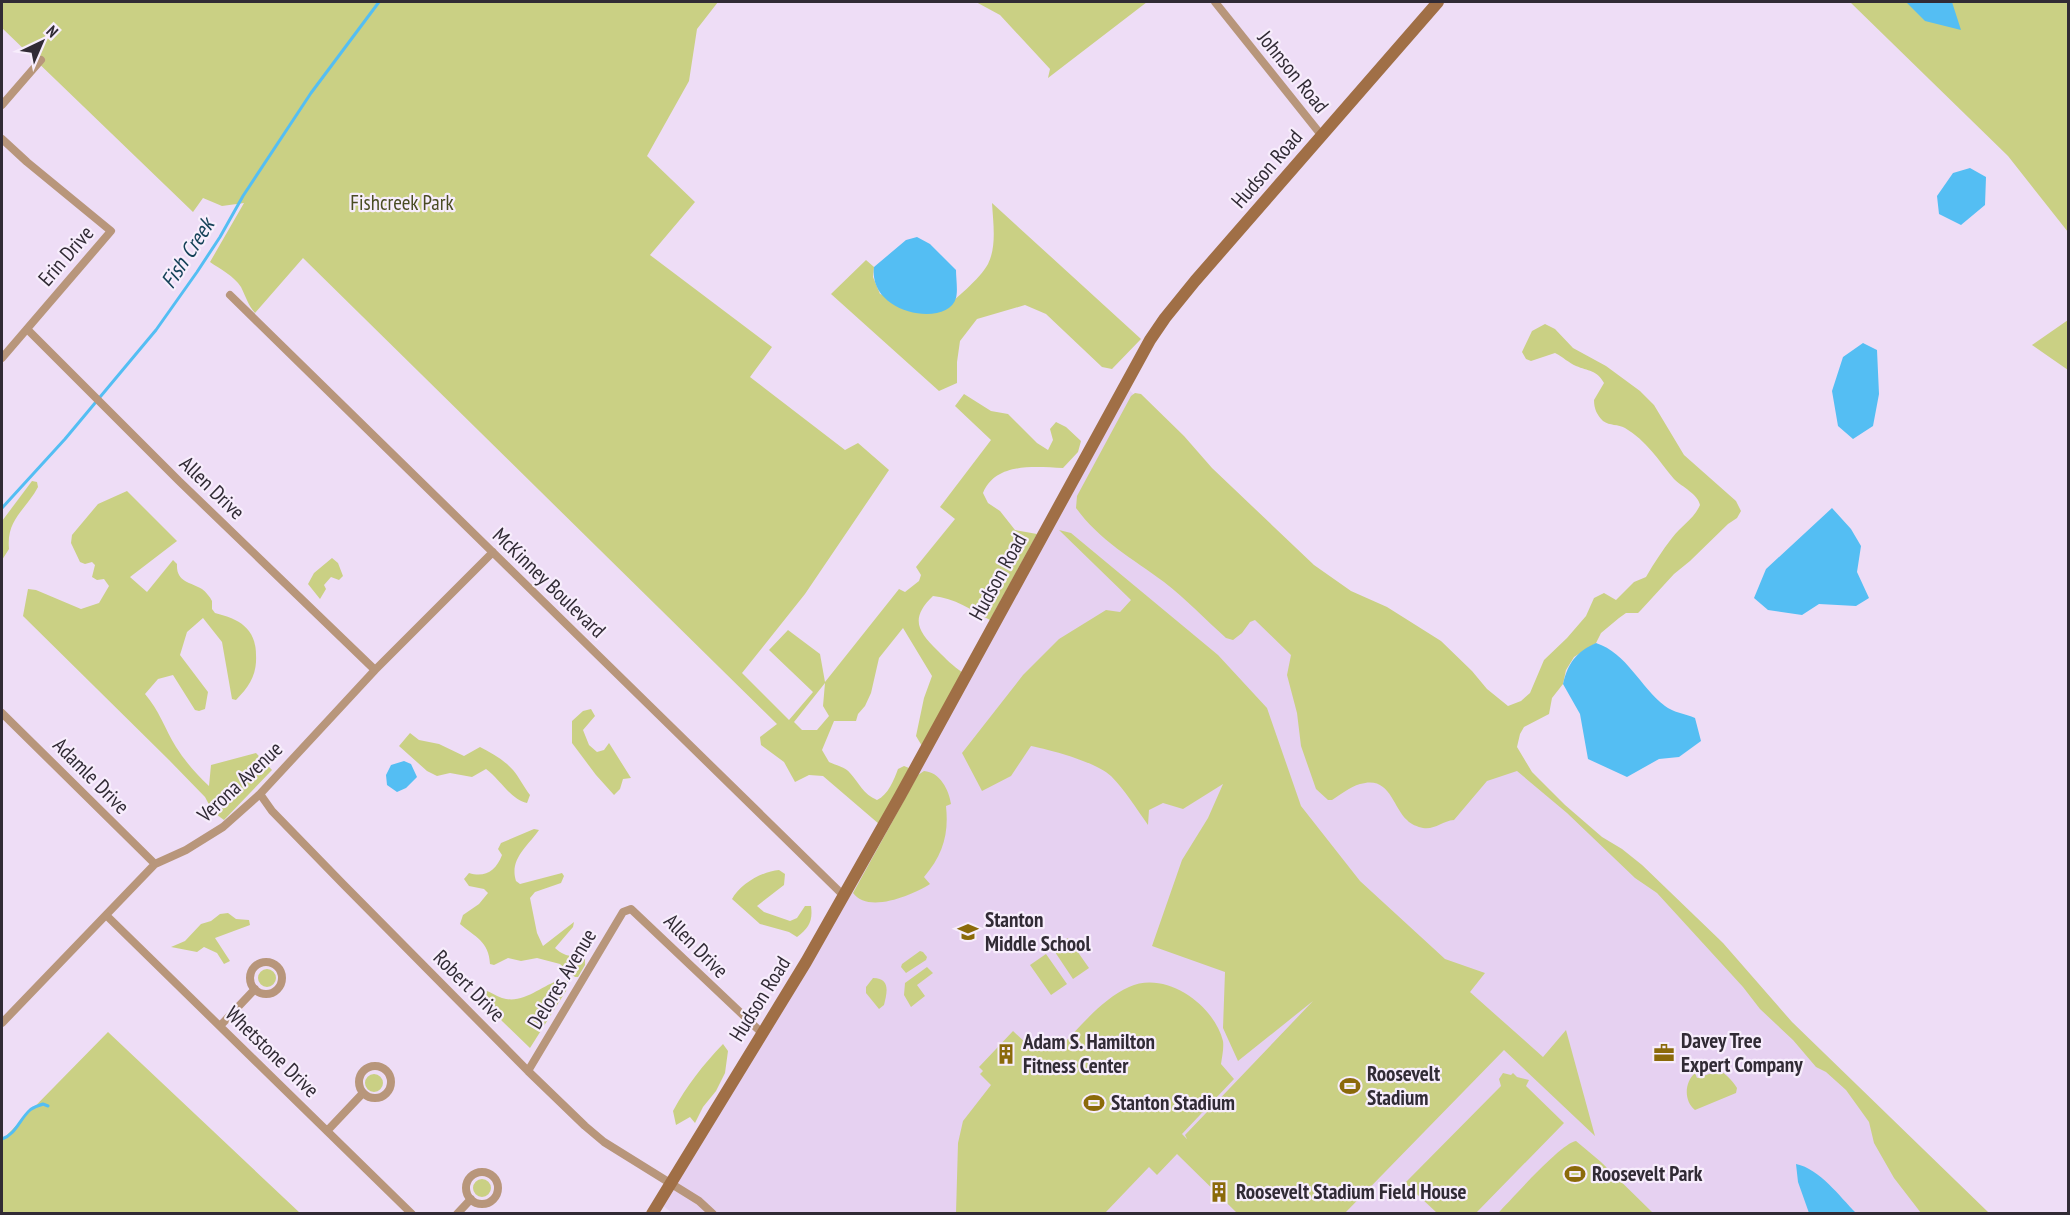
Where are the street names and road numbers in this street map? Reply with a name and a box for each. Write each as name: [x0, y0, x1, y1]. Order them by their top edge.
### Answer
street label: Johnson Road: [1251, 24, 1335, 118]
street label: Hudson Road: [1225, 124, 1308, 213]
street label: Erin Drive: [32, 220, 99, 291]
street label: Allen Drive: [174, 450, 251, 525]
street label: McKinney Boulevard: [487, 522, 612, 643]
street label: Hudson Road: [963, 529, 1032, 625]
street label: Adamle Drive: [47, 732, 135, 820]
street label: Verona Avenue: [191, 735, 288, 829]
street label: Allen Drive: [658, 908, 734, 984]
street label: Delores Avenue: [521, 924, 602, 1034]
street label: Robert Drive: [428, 944, 511, 1027]
street label: Hudson Road: [723, 951, 796, 1046]
street label: Whetstone Drive: [220, 1000, 325, 1103]

